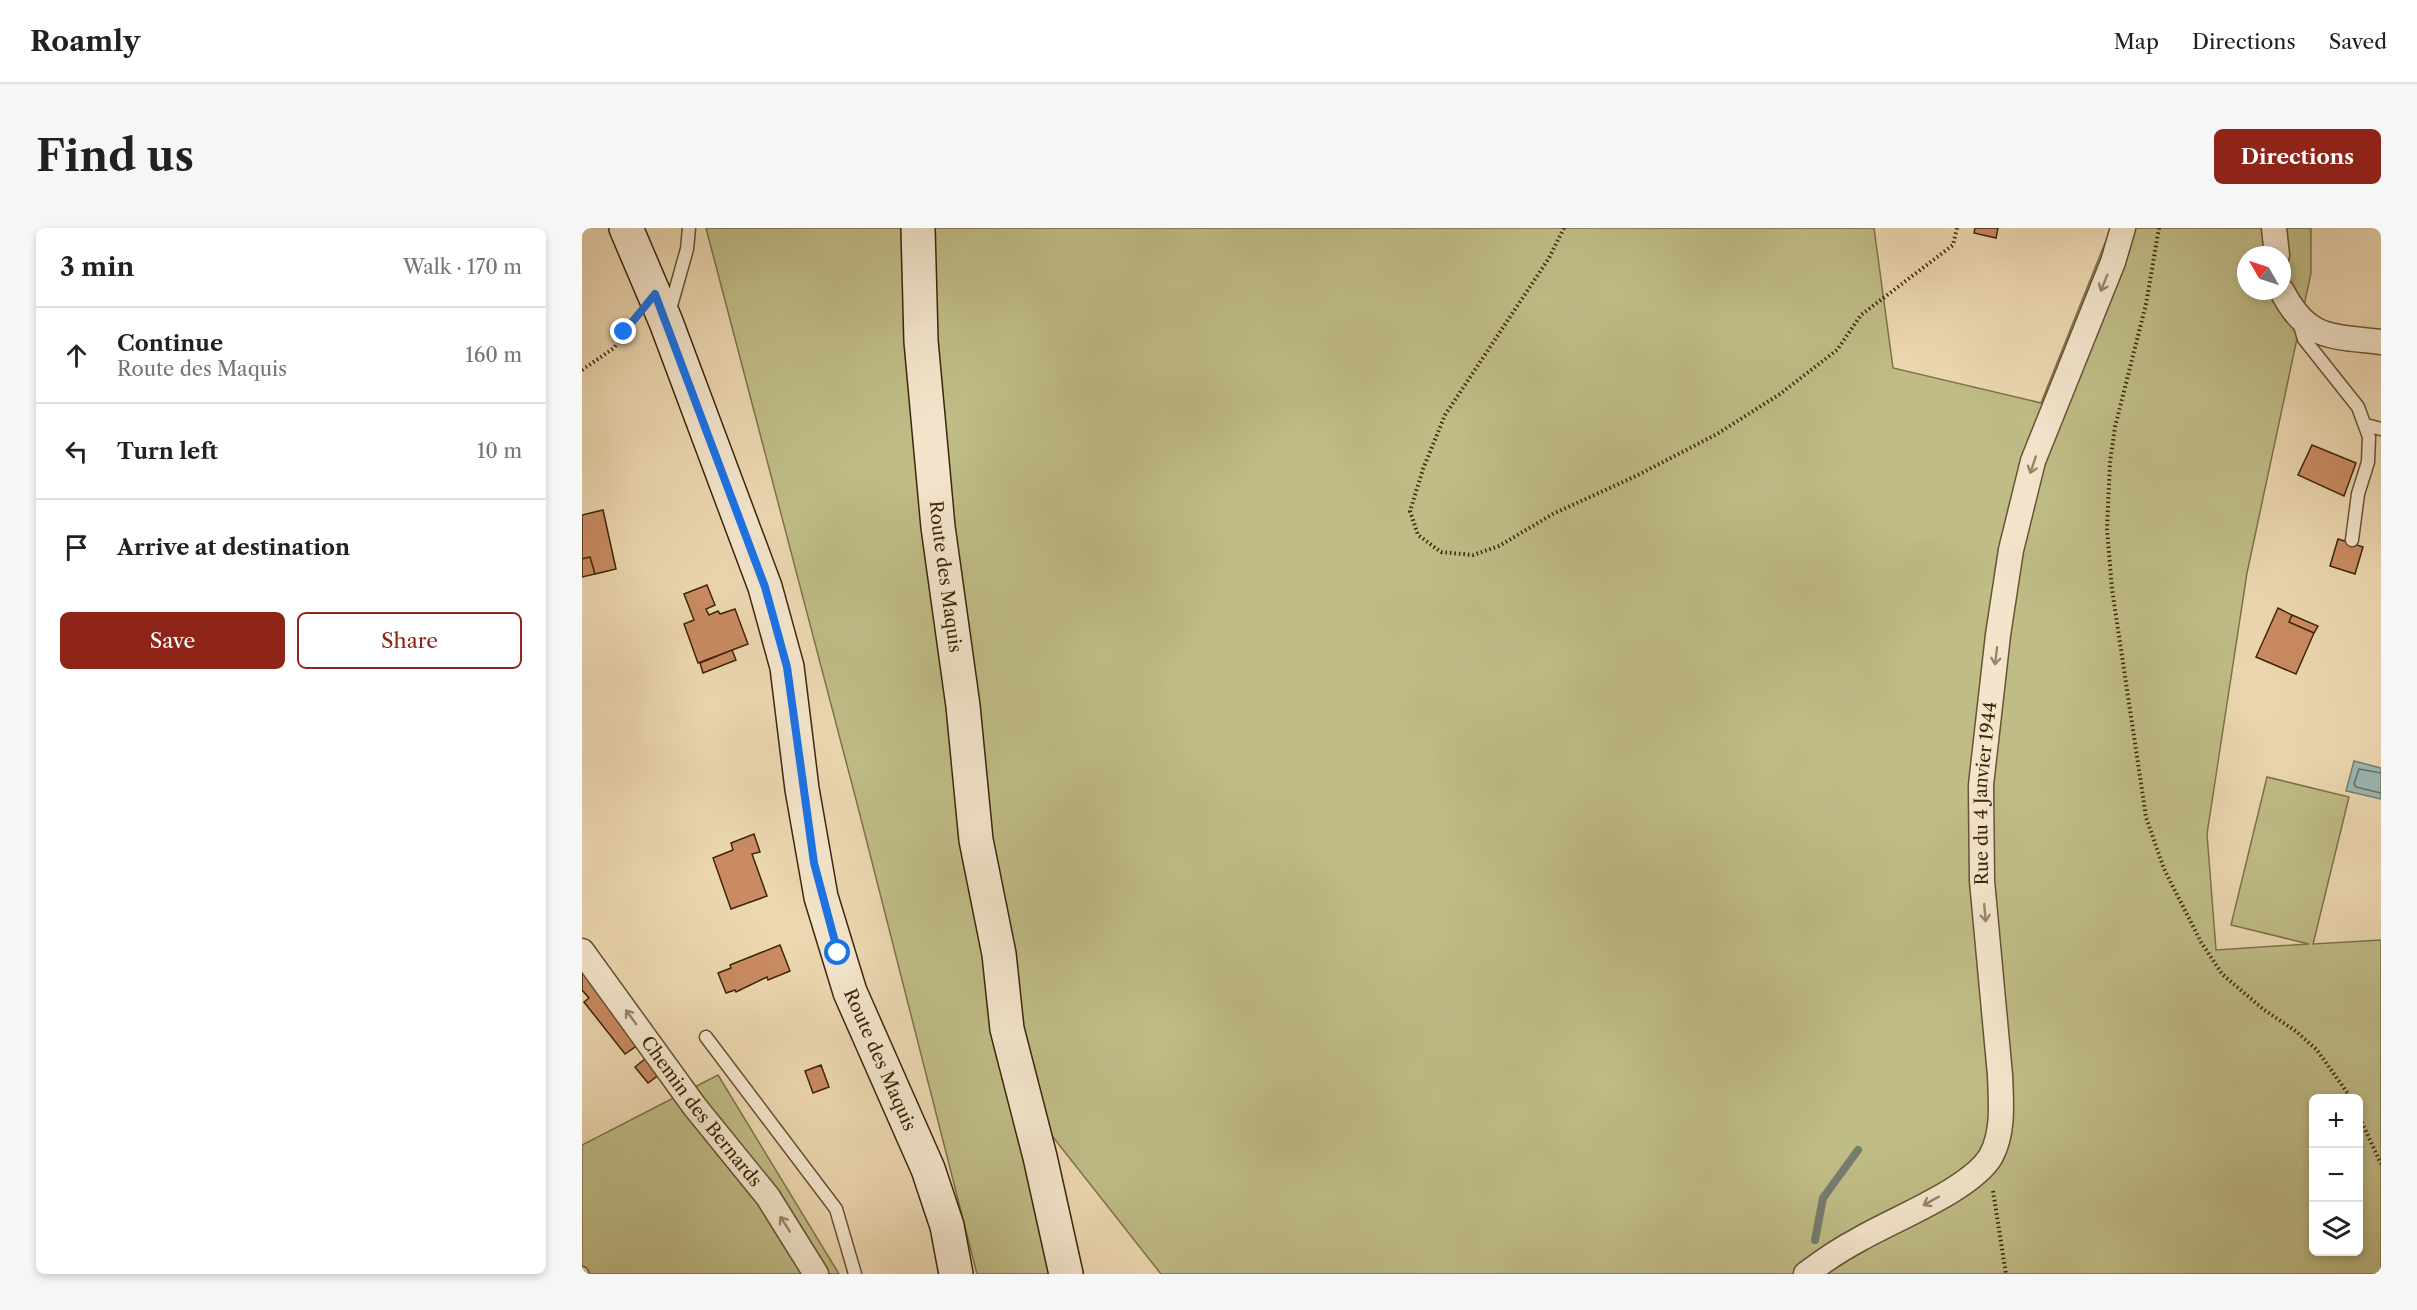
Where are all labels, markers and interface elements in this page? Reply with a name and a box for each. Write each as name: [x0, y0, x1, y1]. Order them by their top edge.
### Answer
text: Roamly: [30, 24, 140, 58]
text: Map: [2114, 29, 2159, 54]
text: Directions: [2192, 29, 2296, 54]
text: Saved: [2329, 29, 2387, 54]
button: Directions: [2214, 129, 2381, 184]
text: Find us: [36, 130, 194, 182]
north arrow: [2237, 246, 2291, 300]
text: 3 min: [60, 251, 134, 283]
text: Walk · 170 m: [403, 255, 522, 279]
one-way arrow: [2098, 274, 2109, 292]
route end: [610, 318, 636, 344]
text: Continue: [117, 330, 223, 357]
icon: ahead: [60, 339, 93, 372]
text: 160 m: [465, 343, 522, 367]
text: Route des Maquis: [117, 357, 287, 381]
icon: left: [60, 435, 93, 468]
text: Turn left: [117, 438, 218, 465]
text: 10 m: [477, 439, 522, 463]
one-way arrow: [2026, 455, 2037, 474]
street label: Route des Maquis: [925, 500, 966, 654]
icon: arrive: [60, 531, 93, 564]
text: Arrive at destination: [117, 534, 350, 561]
button: Save: [60, 612, 285, 669]
button: Share: [297, 612, 522, 669]
one-way arrow: [1990, 645, 2001, 665]
street label: Rue du 4 Janvier 1944: [1970, 701, 2001, 885]
one-way arrow: [1980, 902, 1991, 922]
route start: [824, 939, 850, 965]
street label: Route des Maquis: [839, 985, 921, 1134]
one-way arrow: [625, 1010, 637, 1026]
street label: Chemin des Bernards: [636, 1032, 766, 1191]
map controls: [2309, 1094, 2363, 1256]
button: +: [2309, 1094, 2363, 1148]
button: −: [2309, 1148, 2363, 1202]
one-way arrow: [1923, 1195, 1940, 1207]
button: layers: [2309, 1202, 2363, 1256]
one-way arrow: [778, 1216, 791, 1233]

